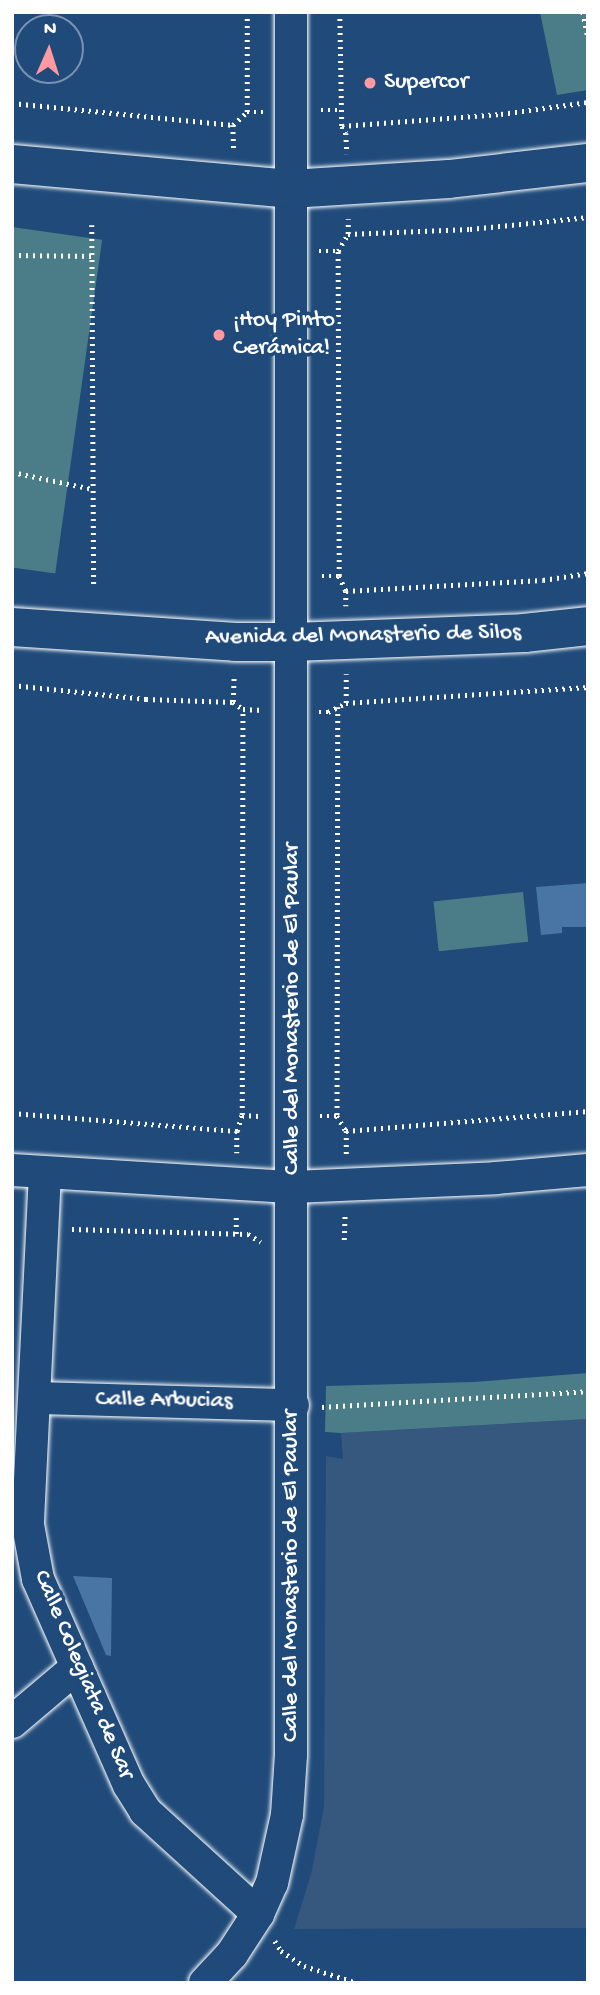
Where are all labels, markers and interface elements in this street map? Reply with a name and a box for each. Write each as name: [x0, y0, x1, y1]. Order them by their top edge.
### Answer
north arrow: [14, 14, 84, 84]
text: N: [43, 18, 57, 41]
place label: Supercor: [384, 69, 468, 97]
marker: Supercor: [362, 75, 378, 91]
place label: ¡Hoy Pinto Cerámica!: [233, 307, 335, 363]
marker: ¡Hoy Pinto Cerámica!: [211, 327, 227, 343]
street label: Avenida del Monasterio de Silos: [205, 619, 521, 653]
street label: Calle del Monasterio de El Paular: [279, 843, 307, 1175]
street label: Calle Arbucias: [95, 1385, 233, 1417]
street label: Calle del Monasterio de El Paular: [278, 1410, 306, 1742]
street label: Calle Colegiata de Sar: [26, 1566, 140, 1784]

